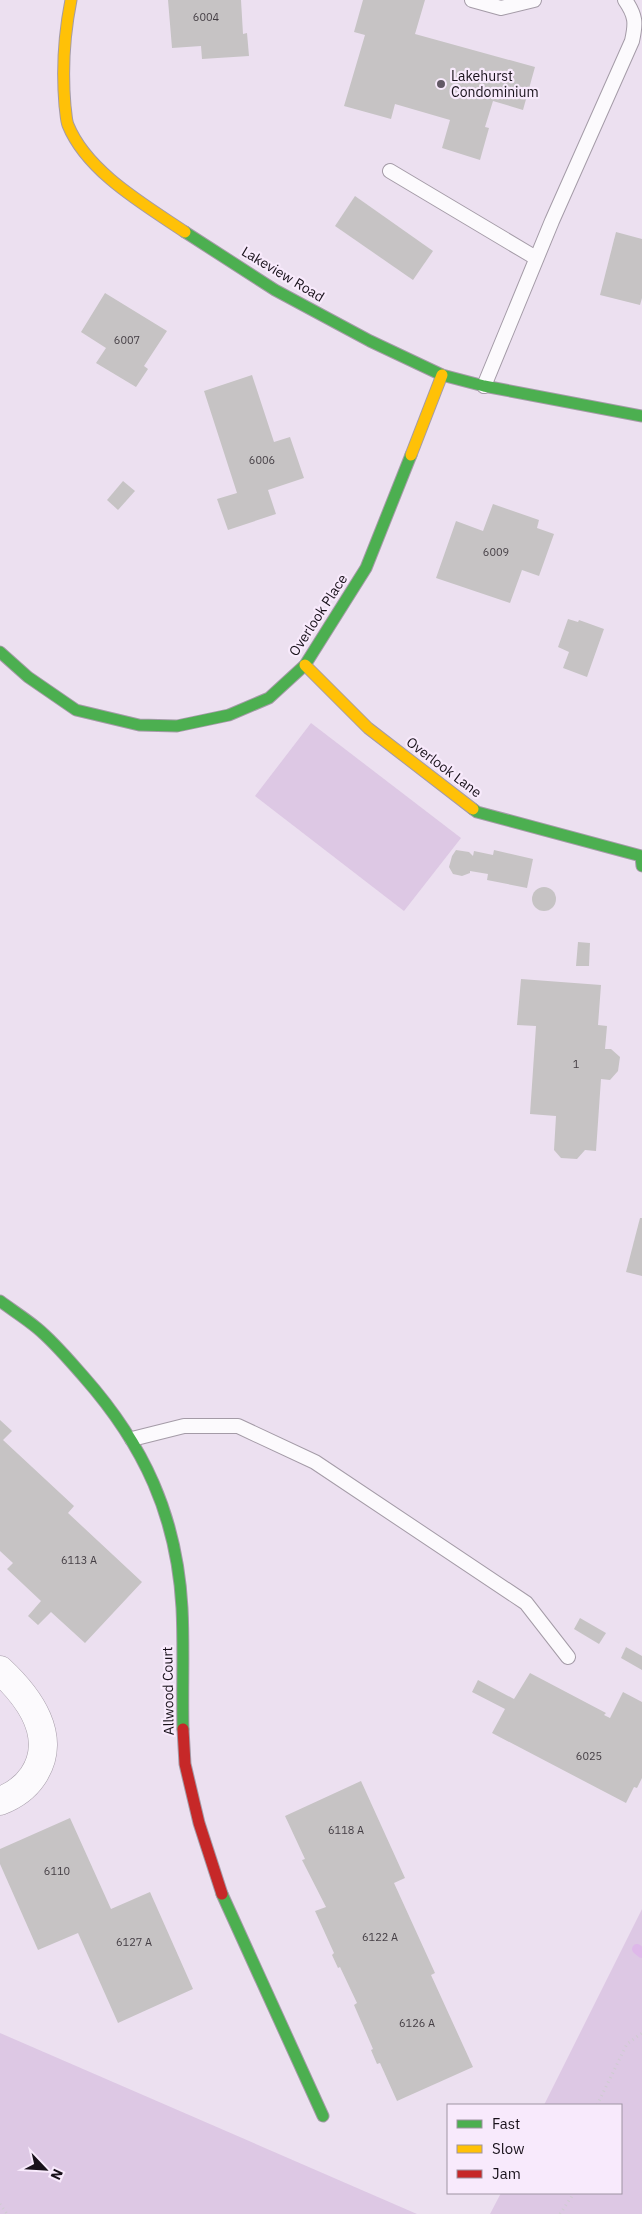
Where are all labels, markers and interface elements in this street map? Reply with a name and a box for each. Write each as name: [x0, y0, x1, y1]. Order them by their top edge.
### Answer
house number: 6004: [193, 10, 220, 24]
place label: Lakehurst Condominium: [451, 67, 539, 101]
marker: Lakehurst Condominium: [435, 78, 447, 90]
street label: Lakeview Road: [238, 242, 328, 306]
house number: 6007: [114, 333, 140, 347]
house number: 6006: [249, 453, 275, 467]
house number: 6009: [483, 545, 509, 559]
street label: Overlook Place: [285, 570, 351, 659]
street label: Overlook Lane: [403, 733, 486, 801]
house number: 1: [573, 1057, 580, 1071]
house number: 6113 A: [61, 1553, 97, 1567]
street label: Allwood Court: [158, 1646, 178, 1736]
house number: 6025: [576, 1749, 602, 1763]
house number: 6118 A: [328, 1823, 364, 1837]
house number: 6110: [44, 1864, 70, 1878]
house number: 6122 A: [362, 1930, 398, 1944]
house number: 6127 A: [116, 1935, 152, 1949]
house number: 6126 A: [399, 2016, 435, 2030]
legend: [447, 2104, 622, 2194]
text: Fast: [492, 2114, 520, 2133]
text: Slow: [492, 2139, 525, 2158]
north arrow: [20, 2144, 70, 2194]
text: Jam: [492, 2164, 521, 2183]
text: N: [46, 2166, 67, 2183]

